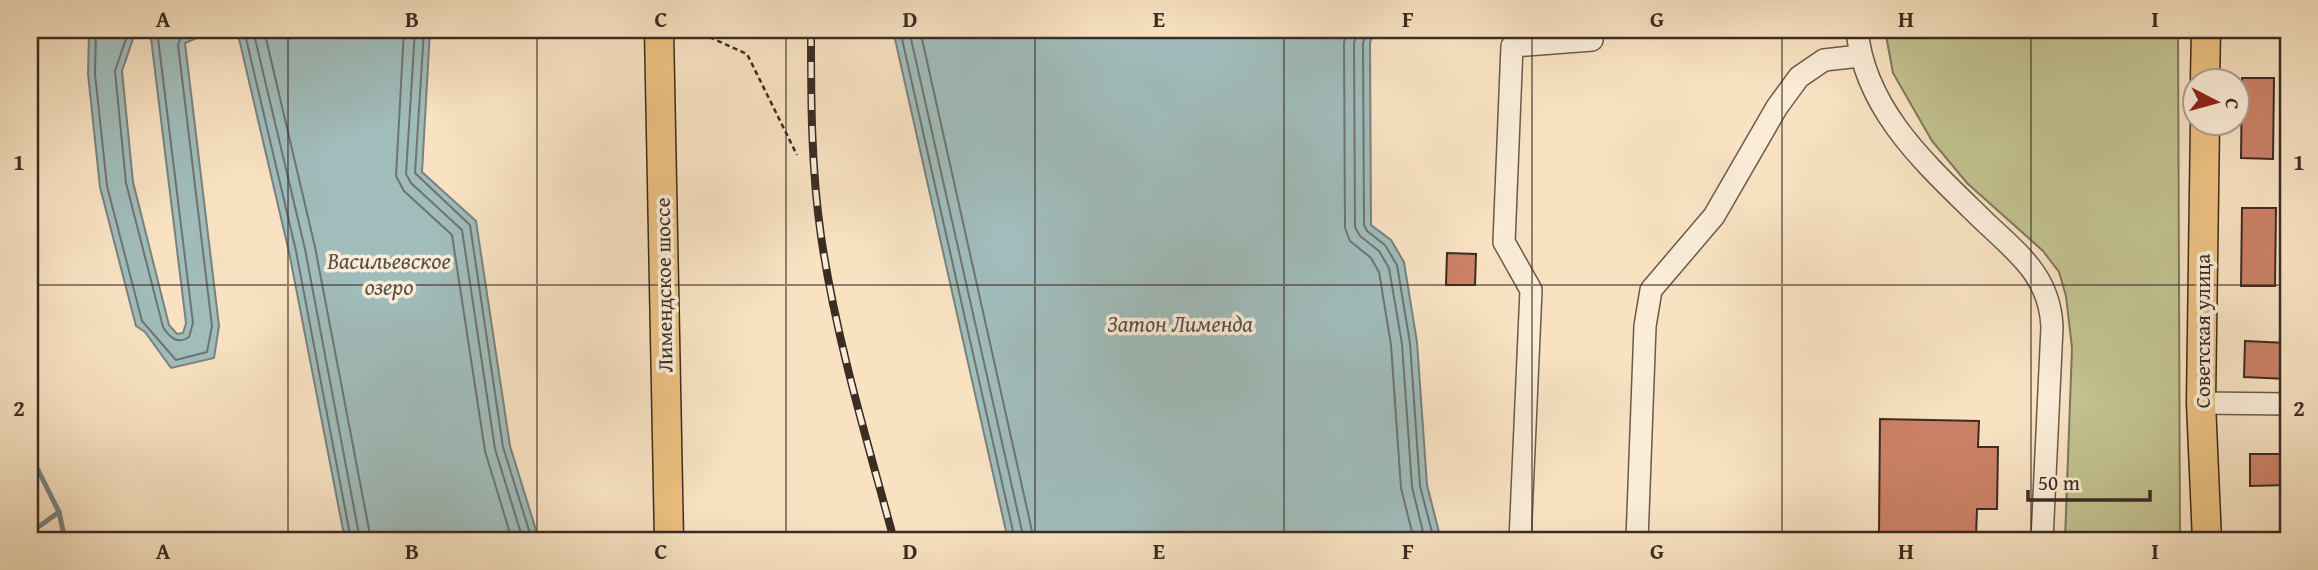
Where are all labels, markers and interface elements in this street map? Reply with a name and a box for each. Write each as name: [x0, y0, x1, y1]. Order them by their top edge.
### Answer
text: A: [156, 2, 171, 35]
text: B: [405, 2, 419, 35]
text: C: [654, 2, 668, 35]
text: D: [903, 2, 918, 35]
text: E: [1153, 2, 1165, 35]
text: F: [1402, 2, 1414, 35]
text: G: [1650, 2, 1664, 35]
text: H: [1898, 2, 1914, 35]
text: I: [2151, 2, 2159, 35]
north arrow: [2182, 66, 2252, 136]
text: С: [2218, 97, 2247, 111]
text: 1: [13, 145, 25, 178]
text: 1: [2293, 145, 2305, 178]
street label: Лимендское шоссе: [646, 197, 681, 373]
water label: Васильевское озеро: [326, 244, 451, 303]
street label: Советская улица: [2187, 254, 2218, 408]
water label: Затон Лименда: [1107, 307, 1253, 340]
text: 2: [13, 391, 25, 424]
text: 2: [2293, 391, 2305, 424]
scale bar: [2028, 458, 2150, 502]
text: 50 m: [2038, 467, 2080, 498]
text: A: [156, 534, 171, 567]
text: B: [405, 534, 419, 567]
text: C: [654, 534, 668, 567]
text: D: [903, 534, 918, 567]
text: E: [1153, 534, 1165, 567]
text: F: [1402, 534, 1414, 567]
text: G: [1650, 534, 1664, 567]
text: H: [1898, 534, 1914, 567]
text: I: [2151, 534, 2159, 567]

